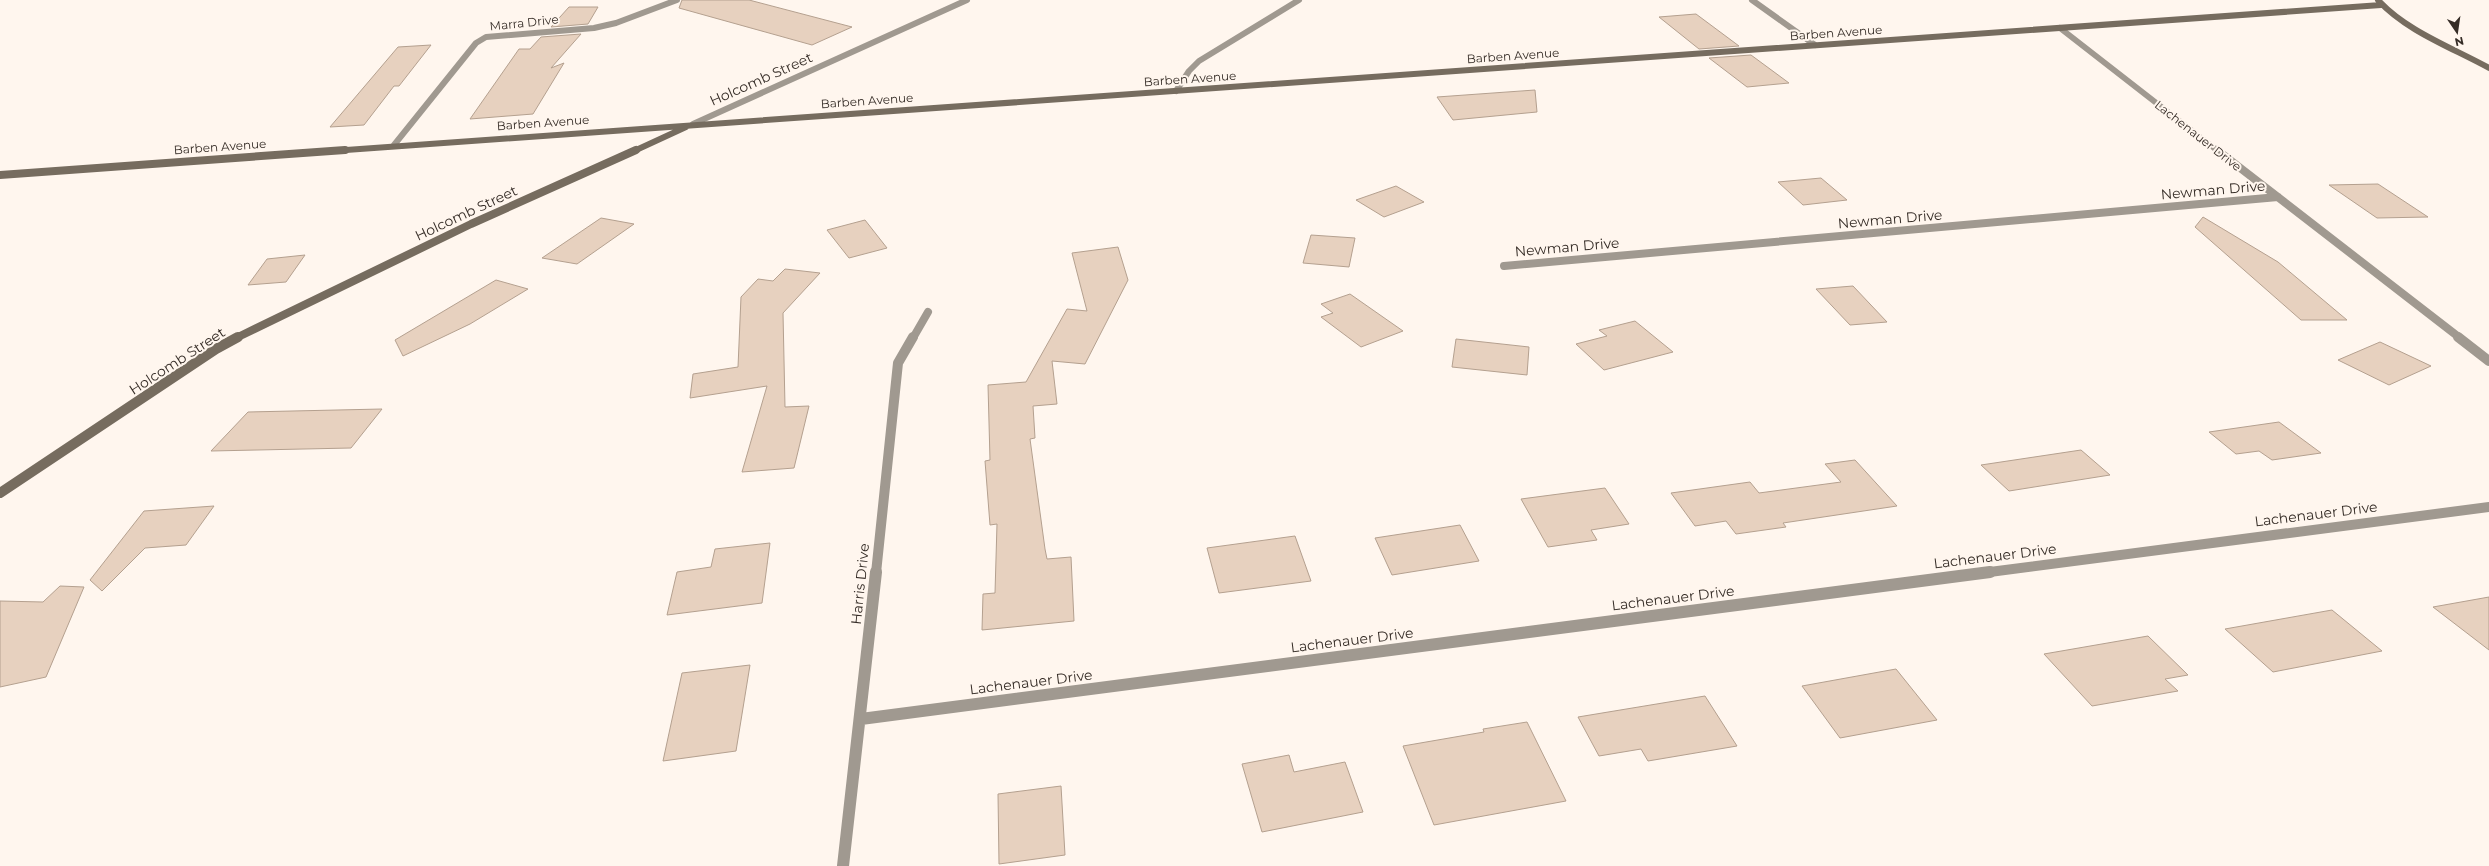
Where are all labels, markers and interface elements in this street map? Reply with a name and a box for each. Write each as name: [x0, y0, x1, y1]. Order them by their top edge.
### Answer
street label: Marra Drive: [489, 11, 559, 34]
north arrow: [2437, 12, 2477, 52]
street label: Barben Avenue: [1789, 22, 1883, 43]
text: N: [2453, 34, 2465, 50]
street label: Barben Avenue: [1466, 45, 1560, 66]
street label: Holcomb Street: [707, 48, 816, 110]
street label: Barben Avenue: [1143, 68, 1237, 89]
street label: Barben Avenue: [820, 90, 914, 111]
street label: Lachenauer Drive: [2152, 97, 2245, 174]
street label: Barben Avenue: [496, 112, 590, 133]
street label: Barben Avenue: [173, 136, 267, 157]
street label: Newman Drive: [2160, 176, 2266, 204]
street label: Holcomb Street: [412, 181, 520, 245]
street label: Newman Drive: [1837, 205, 1943, 233]
street label: Newman Drive: [1514, 233, 1620, 261]
street label: Holcomb Street: [126, 323, 229, 399]
street label: Lachenauer Drive: [2253, 498, 2379, 530]
street label: Lachenauer Drive: [1932, 540, 2058, 572]
street label: Harris Drive: [847, 542, 873, 626]
street label: Lachenauer Drive: [1610, 582, 1736, 614]
street label: Lachenauer Drive: [1289, 624, 1415, 656]
street label: Lachenauer Drive: [968, 666, 1094, 698]

